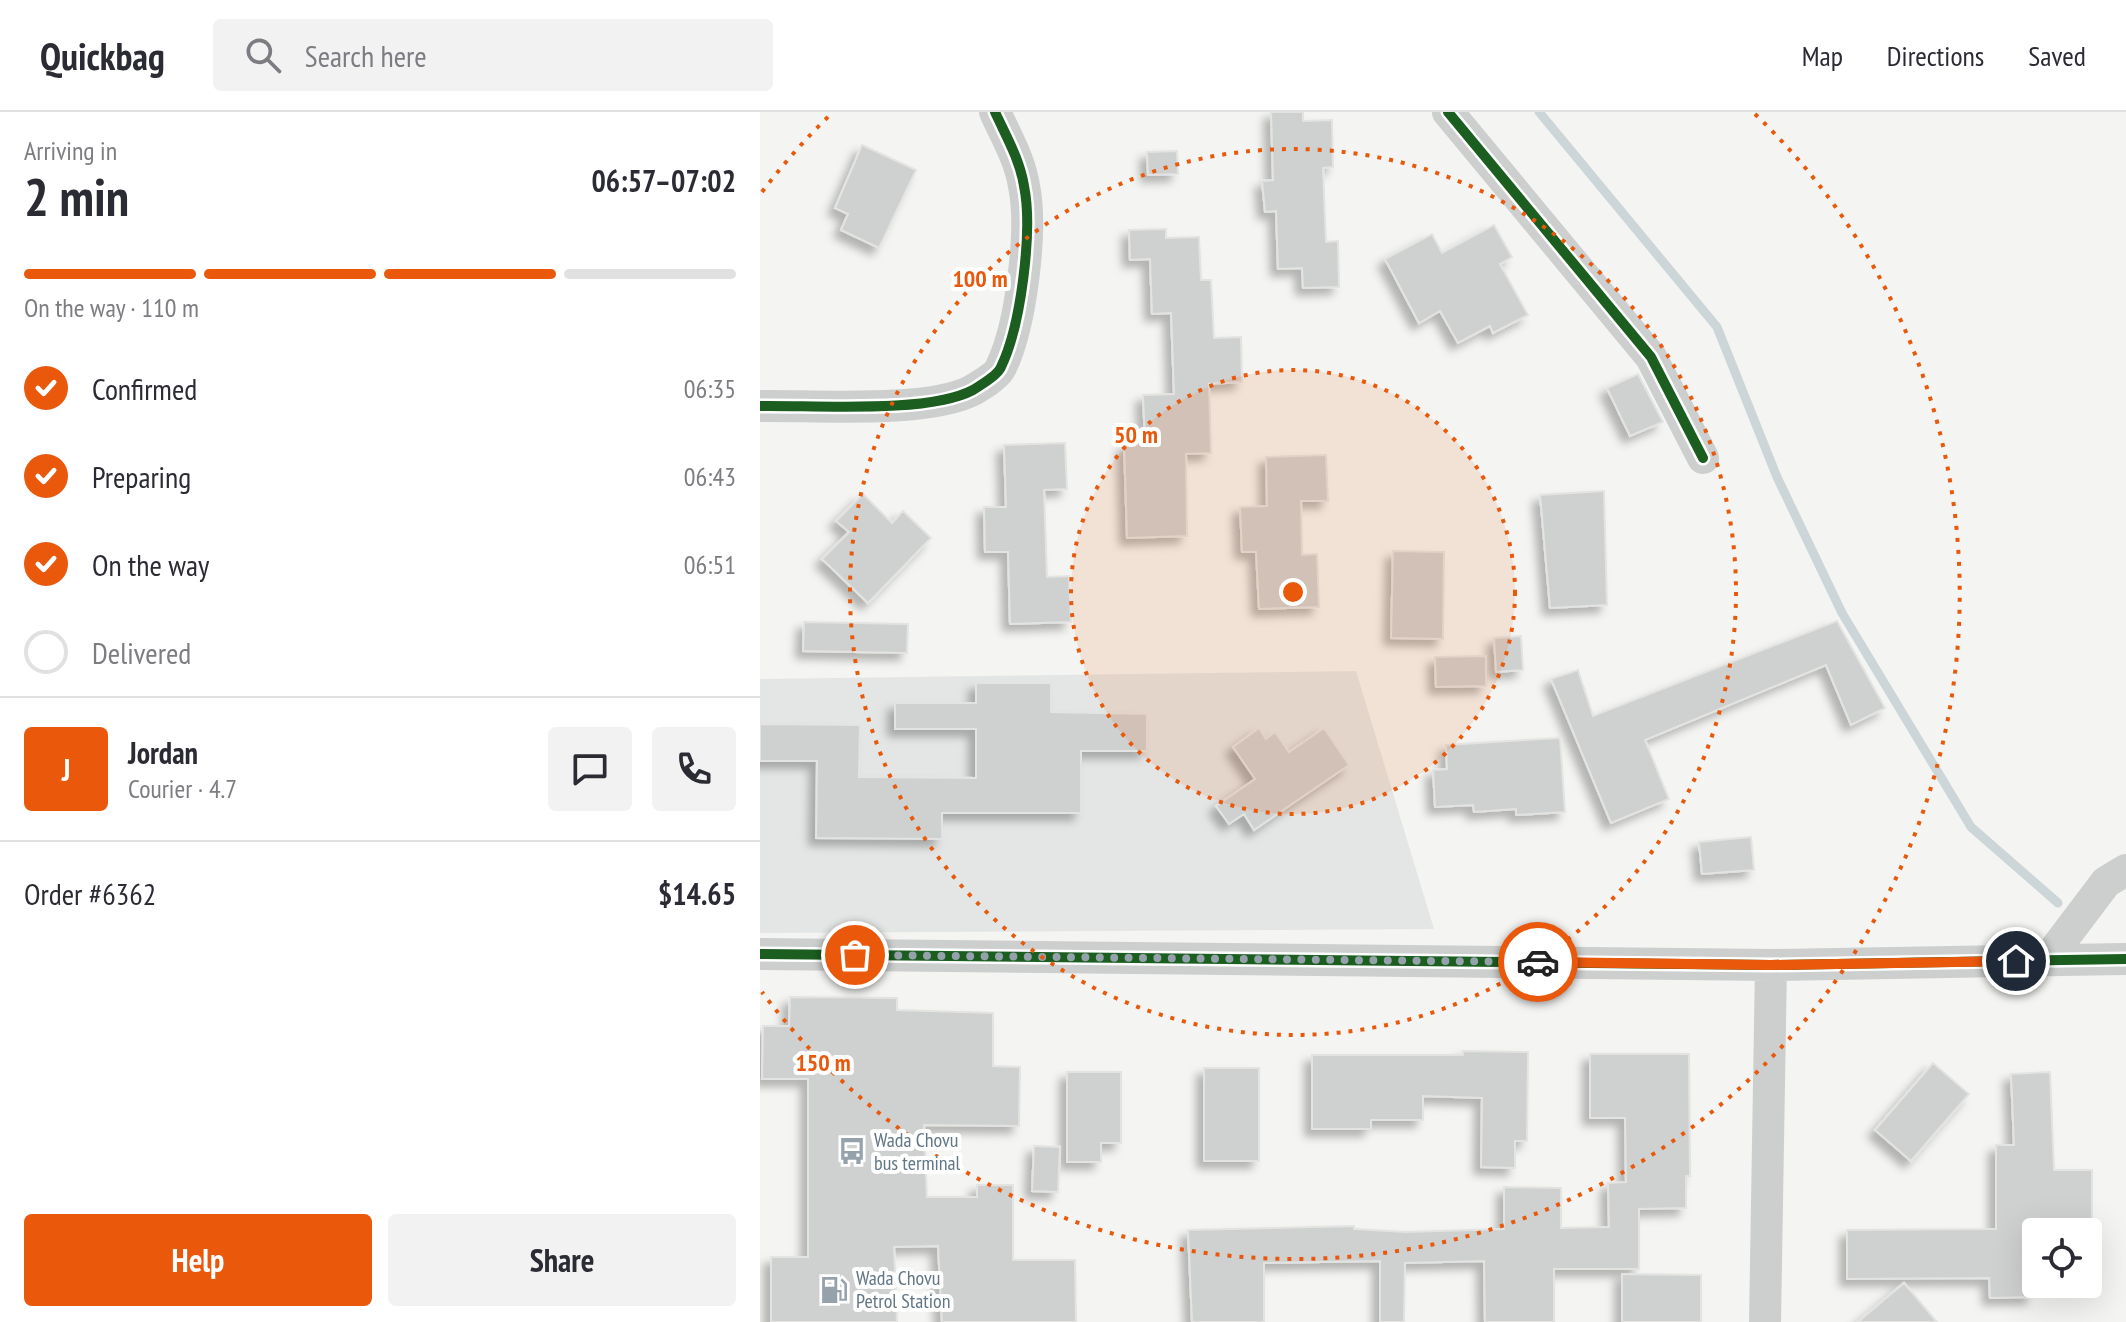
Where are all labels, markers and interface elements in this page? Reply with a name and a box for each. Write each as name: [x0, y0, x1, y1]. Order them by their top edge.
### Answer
search box: [213, 19, 773, 91]
text: Quickbag: [40, 31, 165, 80]
icon: search: [241, 33, 285, 77]
text: Search here: [305, 36, 427, 75]
text: Map: [1802, 37, 1843, 74]
text: Directions: [1887, 37, 1984, 74]
text: Saved: [2028, 37, 2086, 74]
text: Arriving in: [24, 134, 117, 167]
text: 06:57–07:02: [592, 161, 736, 200]
text: 2 min: [24, 163, 129, 230]
text: 100 m: [952, 263, 1008, 294]
text: On the way · 110 m: [24, 291, 199, 324]
icon: check: [24, 366, 68, 410]
text: Confirmed: [92, 369, 197, 408]
text: 06:35: [684, 372, 736, 405]
text: 50 m: [1114, 419, 1158, 450]
icon: check: [24, 454, 68, 498]
text: Preparing: [92, 457, 191, 496]
text: 06:43: [684, 460, 736, 493]
icon: check: [24, 542, 68, 586]
text: On the way: [92, 545, 209, 584]
text: 06:51: [684, 548, 736, 581]
centre of rings: [1279, 578, 1307, 606]
text: Delivered: [92, 633, 191, 672]
button: chat: [548, 727, 632, 811]
button: phone: [652, 727, 736, 811]
text: Jordan: [128, 733, 198, 772]
text: J: [62, 750, 70, 789]
text: Courier · 4.7: [128, 772, 237, 805]
text: Order #6362: [24, 874, 156, 913]
text: $14.65: [658, 874, 736, 913]
pin: [821, 921, 889, 989]
courier: [1498, 922, 1578, 1002]
pin: [1982, 927, 2050, 995]
icon: bag: [833, 933, 877, 977]
icon: home: [1994, 939, 2038, 983]
icon: car: [1516, 940, 1560, 984]
text: 150 m: [795, 1047, 851, 1078]
place label: Wada Chovu bus terminal: [874, 1127, 961, 1176]
bus stop icon: Wada Chovu bus terminal: [837, 1136, 867, 1166]
button: Help: [24, 1214, 372, 1306]
button: Share: [388, 1214, 736, 1306]
map controls: [2022, 1218, 2102, 1298]
button: locate: [2022, 1218, 2102, 1298]
place label: Wada Chovu Petrol Station: [856, 1265, 951, 1314]
fuel station icon: Wada Chovu Petrol Station: [819, 1275, 849, 1305]

